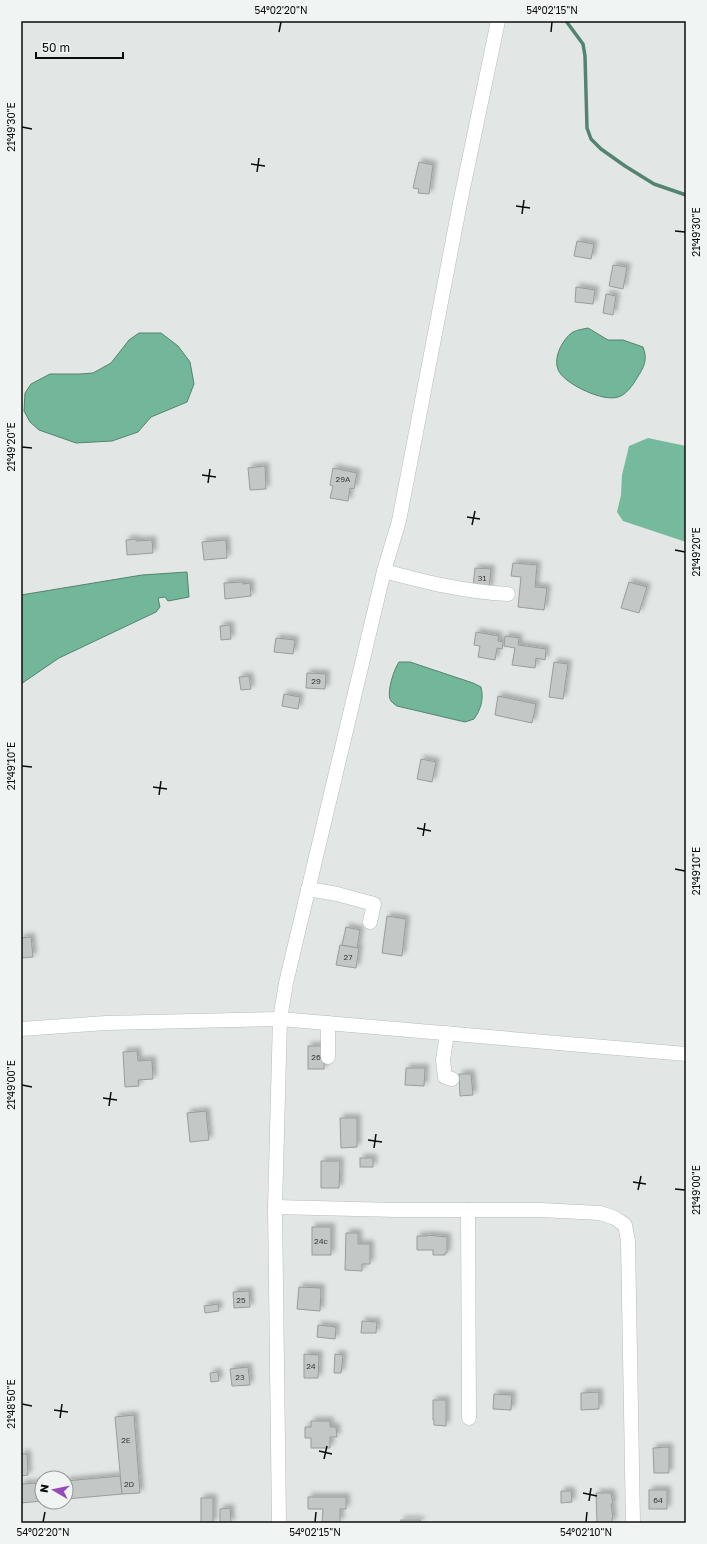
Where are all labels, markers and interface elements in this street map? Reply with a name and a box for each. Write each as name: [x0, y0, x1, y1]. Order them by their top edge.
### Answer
text: 54°02'20"N: [255, 4, 308, 16]
text: 54°02'15"N: [526, 4, 578, 16]
scale bar: [36, 34, 123, 60]
text: 50 m: [42, 40, 70, 55]
text: 21°49'30"E: [5, 102, 17, 152]
text: 21°49'30"E: [690, 207, 702, 257]
text: 21°49'20"E: [5, 422, 17, 472]
house number: 29A: [336, 474, 351, 484]
text: 21°49'20"E: [690, 527, 702, 577]
house number: 31: [478, 573, 486, 583]
house number: 29: [311, 676, 321, 686]
text: 21°49'10"E: [5, 742, 17, 790]
text: 21°49'10"E: [690, 847, 702, 895]
house number: 27: [344, 952, 352, 962]
house number: 26: [311, 1052, 321, 1062]
text: 21°49'00"E: [5, 1060, 17, 1110]
text: 21°49'00"E: [690, 1165, 702, 1215]
house number: 24c: [314, 1236, 329, 1246]
house number: 25: [236, 1295, 246, 1305]
house number: 24: [306, 1361, 316, 1371]
house number: 23: [235, 1372, 245, 1382]
text: 21°48'50"E: [5, 1379, 17, 1429]
house number: 2E: [121, 1435, 131, 1445]
north arrow: [34, 1470, 74, 1510]
house number: 2D: [124, 1479, 135, 1489]
text: N: [37, 1483, 51, 1494]
house number: 64: [653, 1495, 663, 1505]
text: 54°02'20"N: [17, 1526, 70, 1538]
text: 54°02'15"N: [289, 1526, 341, 1538]
text: 54°02'10"N: [560, 1526, 612, 1538]

